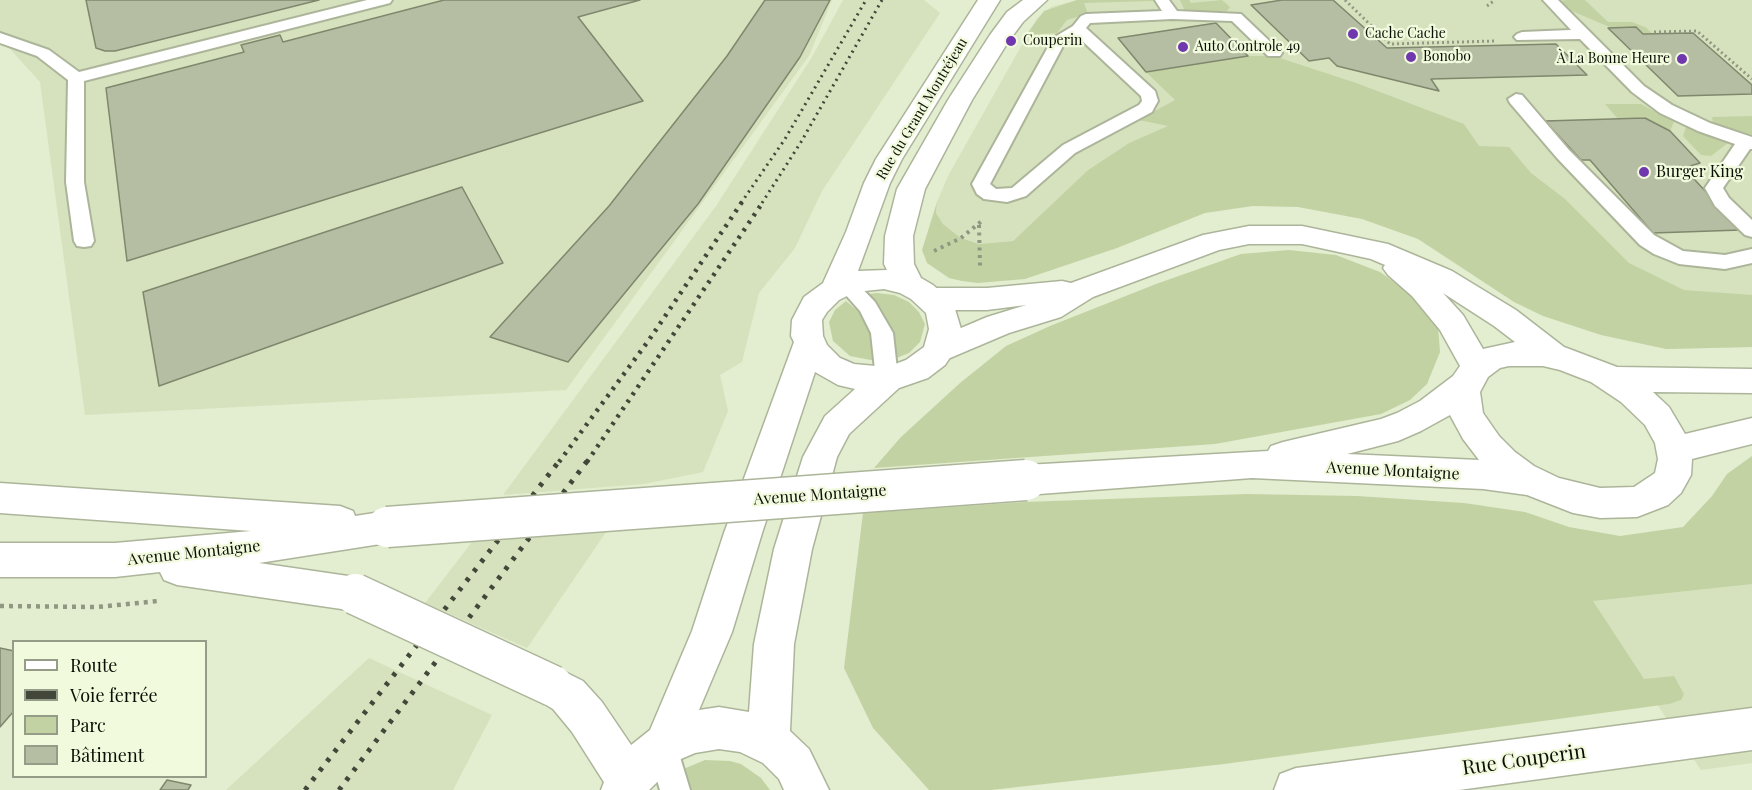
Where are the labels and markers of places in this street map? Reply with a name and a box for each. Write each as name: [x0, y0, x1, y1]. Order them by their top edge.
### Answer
place label: Cache Cache: [1365, 26, 1446, 42]
marker: Cache Cache: [1346, 27, 1360, 41]
place label: Couperin: [1023, 33, 1082, 49]
marker: Couperin: [1004, 34, 1018, 48]
place label: Auto Controle 49: [1195, 39, 1300, 55]
marker: Auto Controle 49: [1176, 40, 1190, 54]
place label: Bonobo: [1423, 49, 1471, 65]
marker: Bonobo: [1404, 50, 1418, 64]
place label: À La Bonne Heure: [1557, 51, 1670, 67]
marker: À La Bonne Heure: [1675, 52, 1689, 66]
place label: Burger King: [1656, 162, 1743, 182]
marker: Burger King: [1637, 165, 1651, 179]

